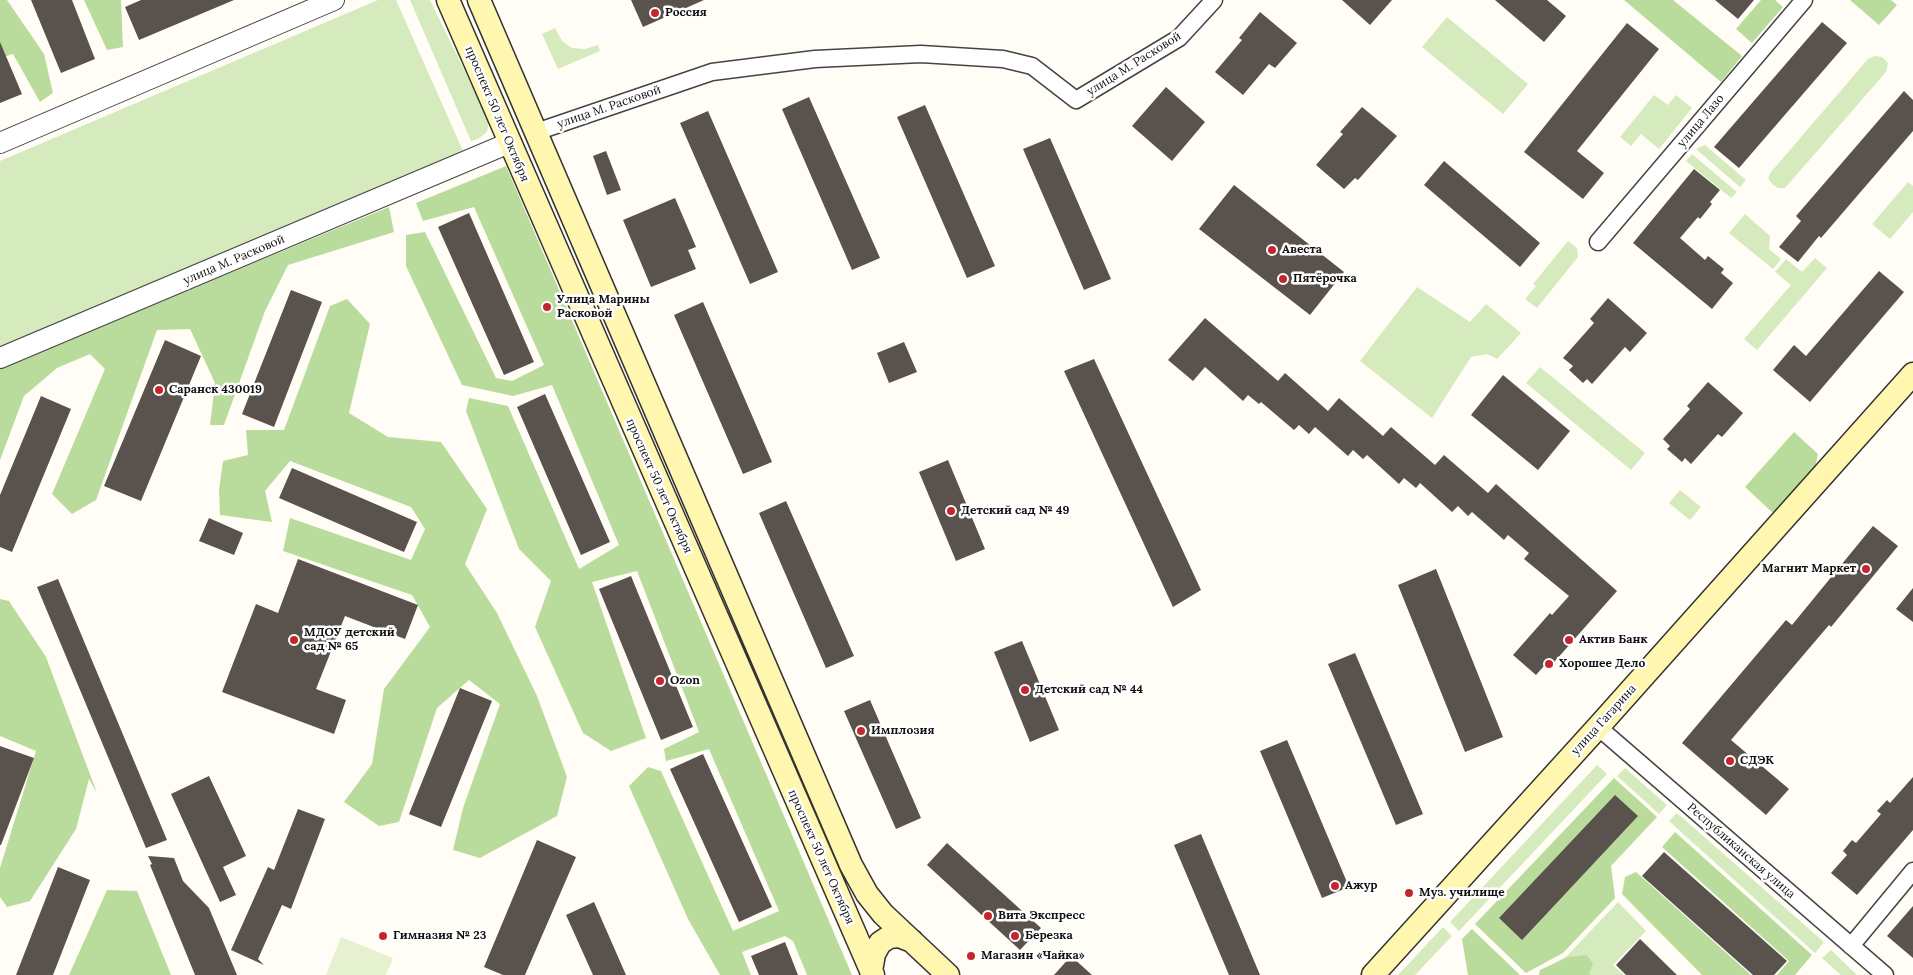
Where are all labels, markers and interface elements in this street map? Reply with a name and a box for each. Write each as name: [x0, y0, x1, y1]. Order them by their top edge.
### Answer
place label: Россия: [665, 6, 707, 20]
marker: Россия: [649, 7, 661, 19]
street label: улица М. Расковой: [1084, 29, 1184, 99]
street label: проспект 50 лет Октября: [462, 44, 532, 184]
street label: улица М. Расковой: [555, 82, 663, 132]
street label: улица Лазо: [1675, 92, 1727, 150]
street label: улица М. Расковой: [181, 232, 287, 288]
place label: Авеста: [1282, 243, 1322, 257]
marker: Авеста: [1266, 244, 1278, 256]
place label: Пятёрочка: [1293, 272, 1357, 286]
marker: Пятёрочка: [1277, 273, 1289, 285]
place label: Улица Марины Расковой: [557, 293, 650, 321]
marker: Улица Марины Расковой: [541, 301, 553, 313]
place label: Саранск 430019: [169, 383, 262, 397]
marker: Саранск 430019: [153, 384, 165, 396]
street label: проспект 50 лет Октября: [623, 416, 695, 556]
place label: Детский сад № 49: [961, 504, 1069, 518]
marker: Детский сад № 49: [945, 505, 957, 517]
place label: Магнит Маркет: [1762, 562, 1856, 576]
marker: Магнит Маркет: [1860, 563, 1872, 575]
place label: МДОУ детский сад № 65: [304, 626, 395, 654]
place label: Актив Банк: [1579, 633, 1648, 647]
marker: МДОУ детский сад № 65: [288, 634, 300, 646]
marker: Актив Банк: [1563, 634, 1575, 646]
place label: Хорошее Дело: [1559, 657, 1645, 671]
marker: Хорошее Дело: [1543, 658, 1555, 670]
place label: Ozon: [670, 674, 700, 688]
marker: Ozon: [654, 675, 666, 687]
street label: улица Гагарина: [1568, 682, 1640, 758]
place label: Детский сад № 44: [1035, 683, 1143, 697]
marker: Детский сад № 44: [1019, 684, 1031, 696]
place label: Имплозия: [871, 724, 935, 738]
marker: Имплозия: [855, 725, 867, 737]
place label: СДЭК: [1740, 754, 1774, 768]
marker: СДЭК: [1724, 755, 1736, 767]
street label: проспект 50 лет Октября: [785, 787, 857, 927]
street label: Республиканская улица: [1684, 800, 1798, 902]
place label: Ажур: [1345, 879, 1378, 893]
marker: Ажур: [1329, 880, 1341, 892]
place label: Муз. училище: [1419, 886, 1505, 900]
marker: Муз. училище: [1403, 887, 1415, 899]
place label: Вита Экспресс: [998, 909, 1085, 923]
marker: Вита Экспресс: [982, 910, 994, 922]
place label: Гимназия № 23: [393, 929, 486, 943]
place label: Березка: [1025, 929, 1073, 943]
marker: Гимназия № 23: [377, 930, 389, 942]
marker: Березка: [1009, 930, 1021, 942]
place label: Магазин «Чайка»: [981, 949, 1085, 963]
marker: Магазин «Чайка»: [965, 950, 977, 962]

